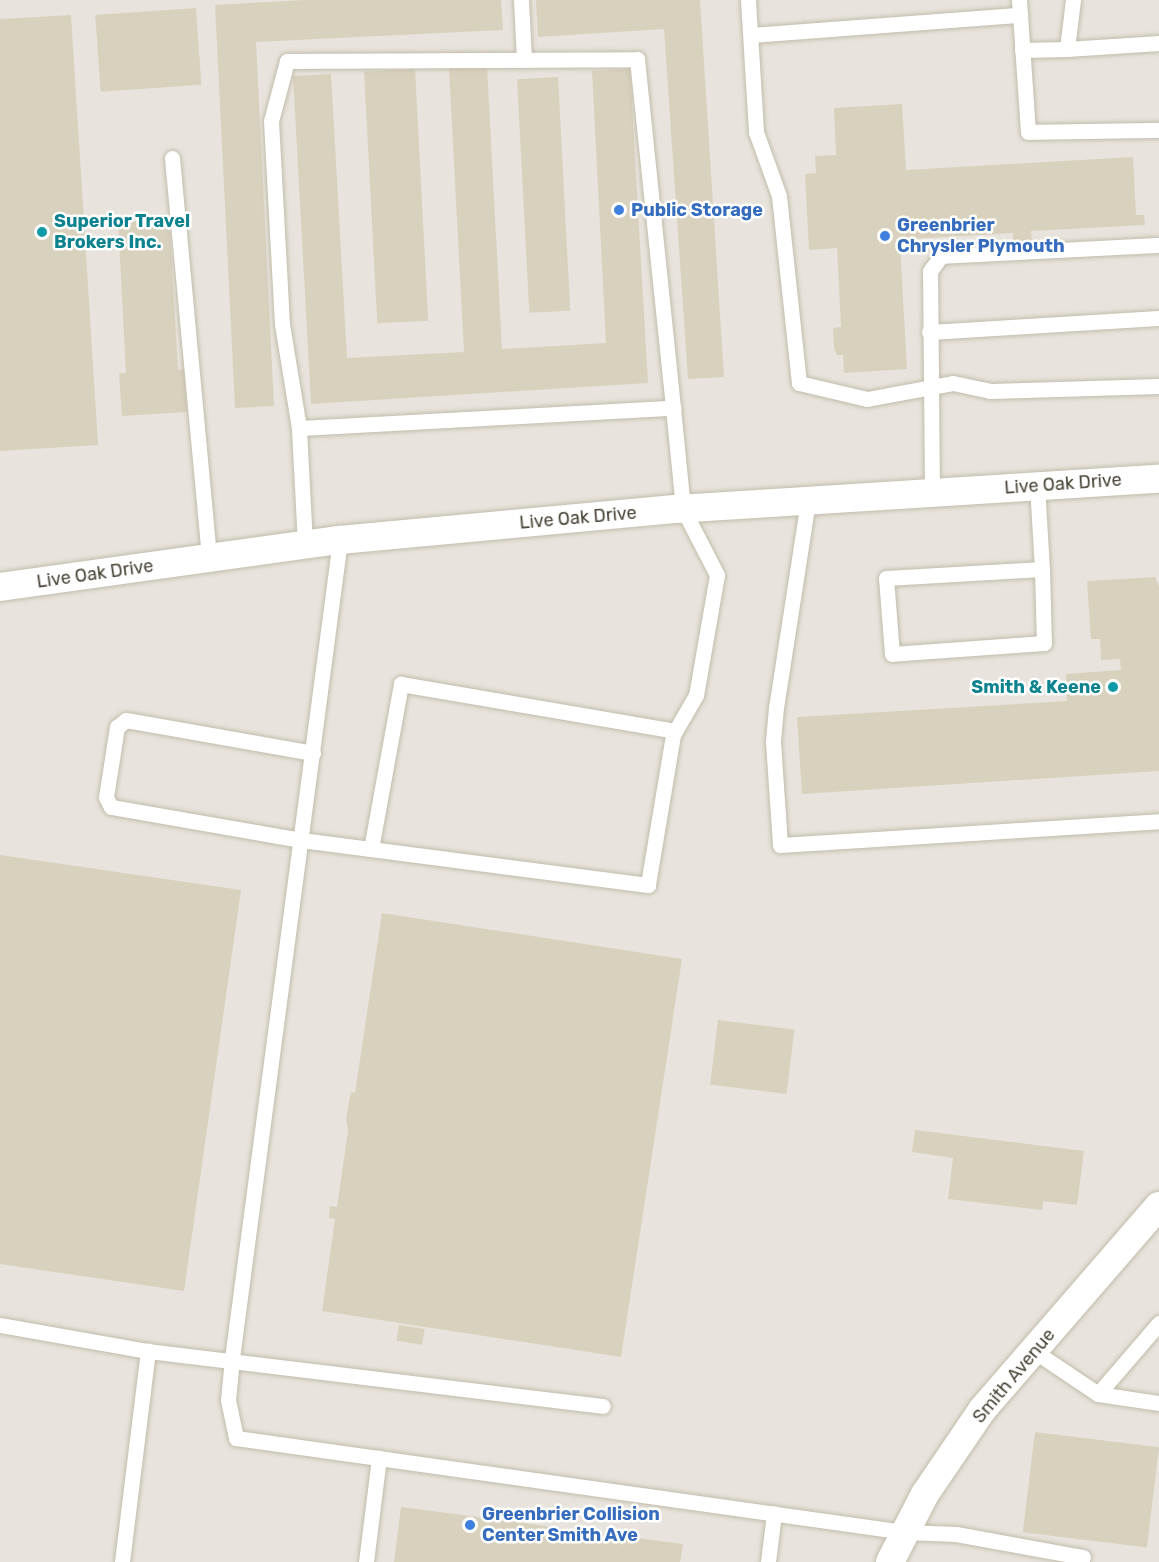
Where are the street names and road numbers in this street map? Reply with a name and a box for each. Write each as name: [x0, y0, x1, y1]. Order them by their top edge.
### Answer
street label: Live Oak Drive: [1004, 469, 1122, 499]
street label: Live Oak Drive: [518, 502, 638, 534]
street label: Live Oak Drive: [35, 555, 155, 593]
street label: Smith Avenue: [968, 1324, 1060, 1428]

